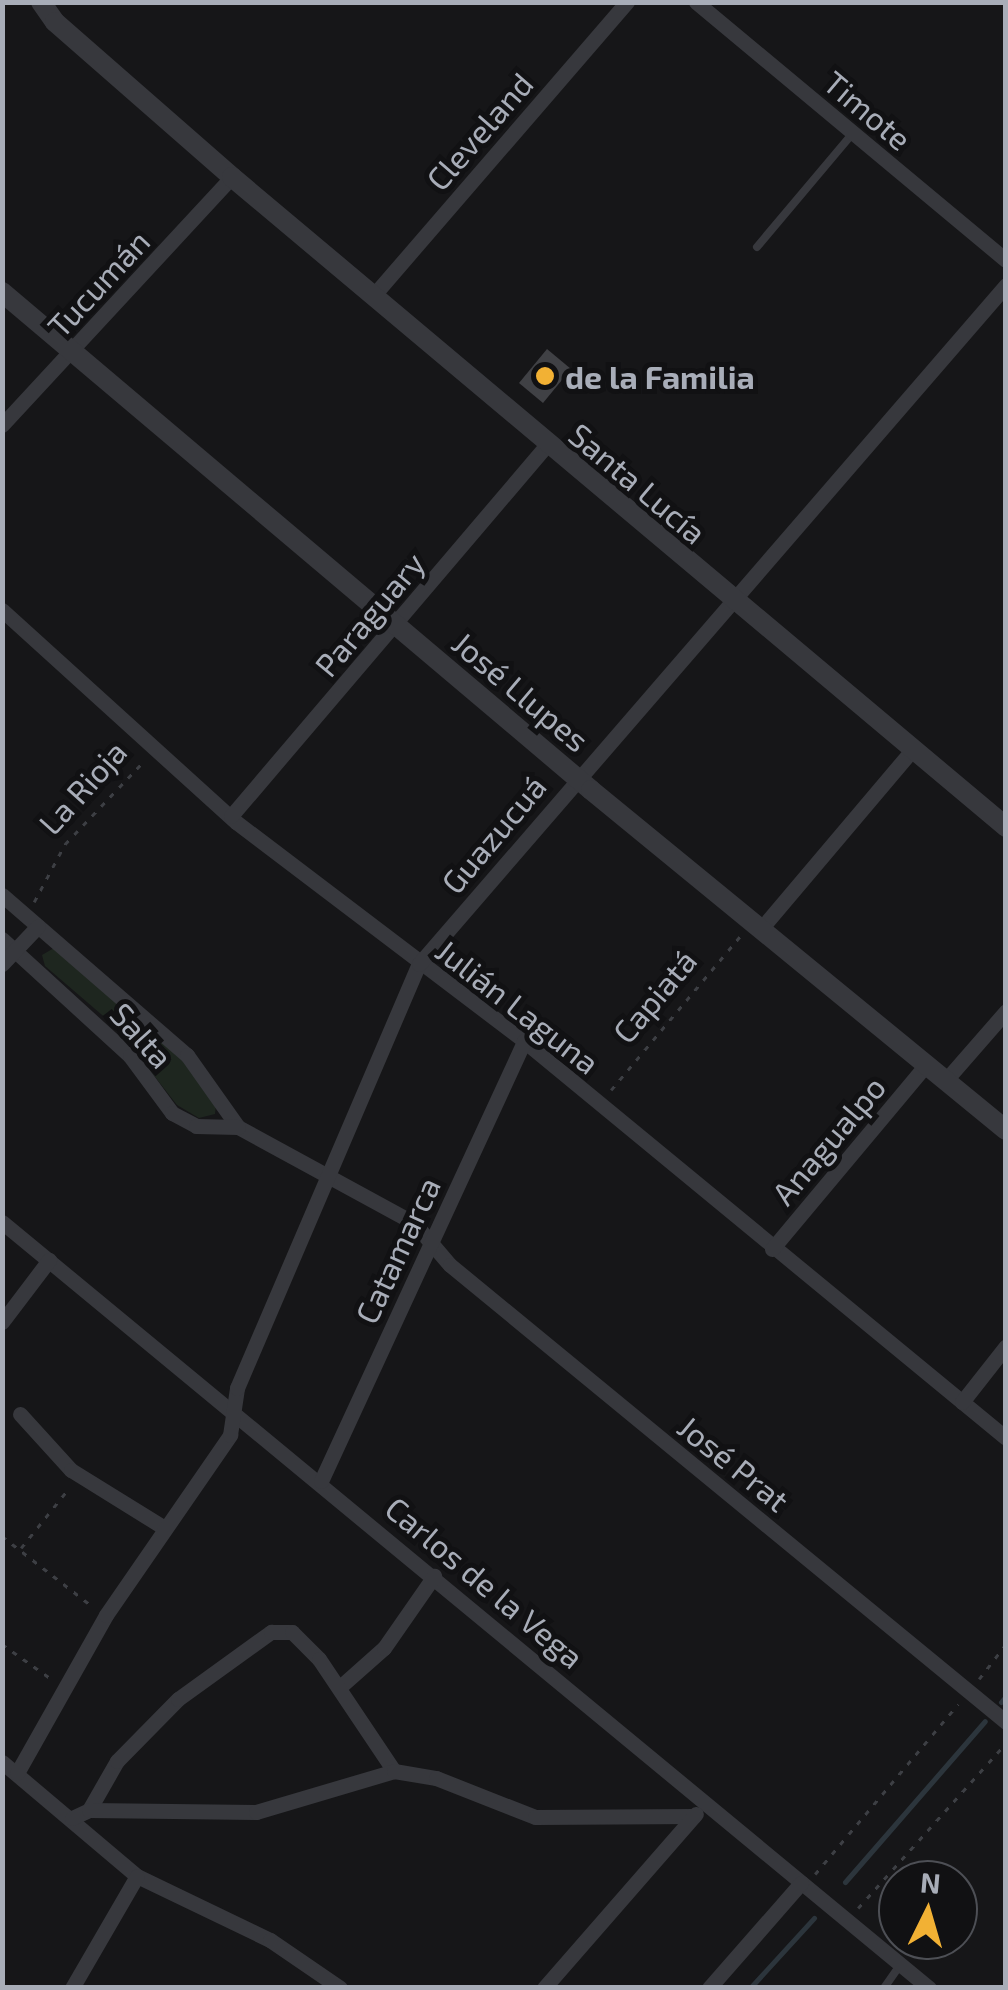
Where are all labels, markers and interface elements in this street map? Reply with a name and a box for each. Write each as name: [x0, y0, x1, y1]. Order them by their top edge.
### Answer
street label: Timote: [817, 62, 919, 158]
street label: Cleveland: [418, 65, 540, 197]
street label: Tucumán: [39, 222, 157, 344]
place label: de la Familia: [565, 357, 755, 395]
marker: de la Familia: [534, 365, 556, 387]
street label: Santa Lucía: [562, 415, 714, 551]
street label: Paraguary: [306, 544, 432, 684]
street label: José Llupes: [445, 623, 597, 759]
street label: La Rioja: [30, 732, 134, 842]
street label: Guazucuá: [433, 767, 553, 901]
street label: Julián Laguna: [429, 930, 607, 1082]
street label: Capiatá: [604, 942, 704, 1050]
street label: Salta: [103, 994, 181, 1076]
street label: Anagualpo: [763, 1068, 893, 1212]
street label: Catamarca: [346, 1171, 448, 1329]
street label: José Prat: [671, 1407, 797, 1519]
street label: Carlos de la Vega: [378, 1488, 592, 1676]
north arrow: [878, 1860, 978, 1960]
text: N: [919, 1864, 942, 1900]

